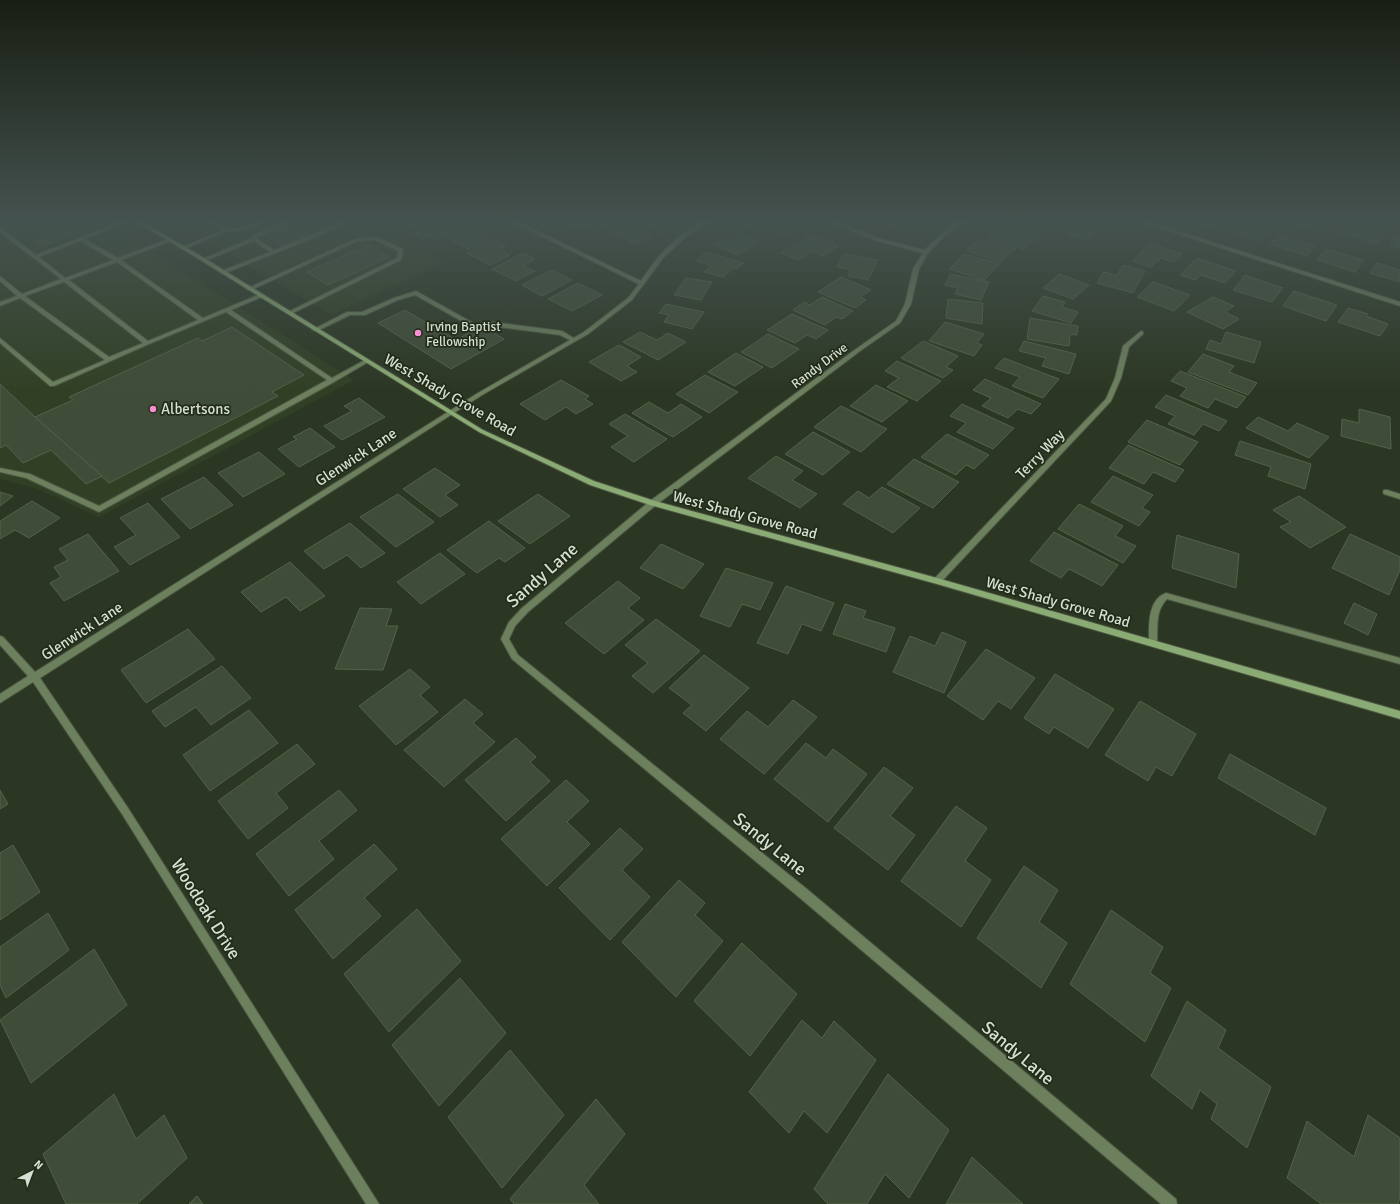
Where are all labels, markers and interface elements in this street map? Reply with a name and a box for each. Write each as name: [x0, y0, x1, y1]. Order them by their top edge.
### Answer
place label: Irving Baptist Fellowship: [426, 319, 501, 350]
marker: Irving Baptist Fellowship: [413, 328, 423, 338]
street label: Randy Drive: [788, 339, 851, 392]
street label: West Shady Grove Road: [381, 350, 519, 440]
place label: Albertsons: [161, 400, 230, 418]
marker: Albertsons: [148, 404, 158, 414]
street label: Glenwick Lane: [312, 424, 400, 490]
street label: Terry Way: [1012, 425, 1068, 483]
street label: West Shady Grove Road: [671, 487, 819, 543]
street label: Sandy Lane: [502, 538, 582, 612]
street label: West Shady Grove Road: [984, 573, 1132, 631]
street label: Glenwick Lane: [38, 598, 126, 664]
street label: Sandy Lane: [729, 808, 811, 880]
street label: Woodoak Drive: [166, 855, 246, 963]
street label: Sandy Lane: [977, 1016, 1059, 1090]
north arrow: [12, 1152, 52, 1192]
text: N: [31, 1158, 46, 1172]

